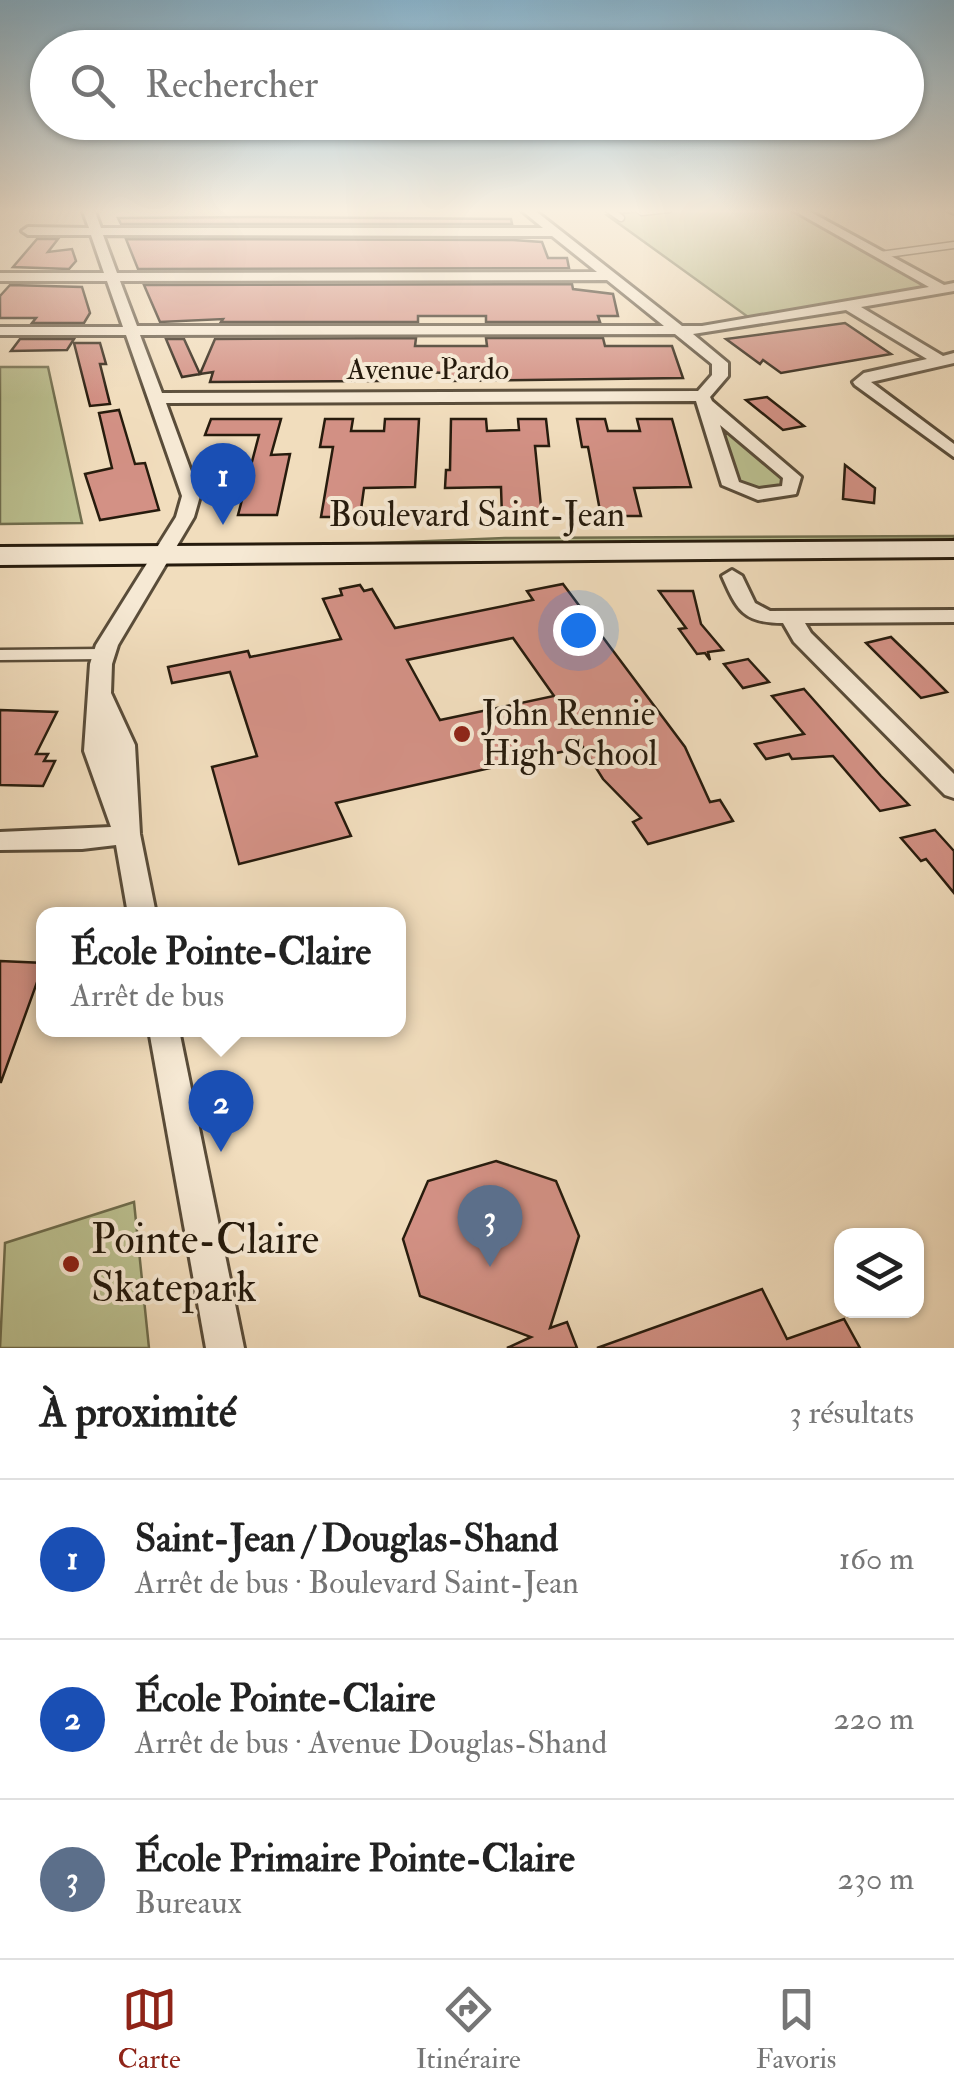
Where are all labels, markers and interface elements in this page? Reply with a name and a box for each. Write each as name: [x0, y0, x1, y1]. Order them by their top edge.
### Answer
search box: [30, 30, 924, 140]
icon: search: [65, 58, 120, 113]
text: Rechercher: [145, 61, 318, 109]
street label: Avenue Pardo: [346, 351, 509, 388]
pin: 1: [190, 442, 256, 525]
street label: Boulevard Saint-Jean: [329, 493, 625, 537]
your location: [553, 605, 604, 656]
place label: John Rennie High School: [481, 692, 657, 776]
marker: John Rennie High School: [451, 723, 473, 745]
popup: [36, 907, 406, 1037]
text: École Pointe-Claire: [71, 928, 371, 976]
text: Arrêt de bus: [71, 976, 224, 1016]
pin: 2: [188, 1070, 254, 1152]
pin: 3: [458, 1184, 522, 1267]
place label: Pointe-Claire Skatepark: [91, 1214, 319, 1314]
map controls: [834, 1228, 924, 1318]
button: layers: [834, 1228, 924, 1318]
marker: Pointe-Claire Skatepark: [60, 1253, 82, 1275]
text: À proximité: [40, 1387, 236, 1439]
text: 3 résultats: [789, 1393, 914, 1433]
text: Saint-Jean / Douglas-Shand: [135, 1515, 558, 1563]
text: 1: [67, 1539, 78, 1579]
text: 160 m: [839, 1539, 914, 1579]
text: Arrêt de bus · Boulevard Saint-Jean: [135, 1563, 579, 1603]
text: École Pointe-Claire: [135, 1675, 435, 1723]
text: 2: [64, 1699, 81, 1739]
text: 220 m: [834, 1699, 914, 1739]
text: Arrêt de bus · Avenue Douglas-Shand: [135, 1723, 607, 1763]
text: École Primaire Pointe-Claire: [135, 1835, 575, 1883]
text: 3: [66, 1859, 79, 1899]
text: 230 m: [838, 1859, 914, 1899]
text: Bureaux: [135, 1883, 242, 1923]
tab: Carte: [118, 1982, 181, 2077]
tab: Itinéraire: [416, 1982, 521, 2077]
tab: Favoris: [756, 1982, 836, 2077]

